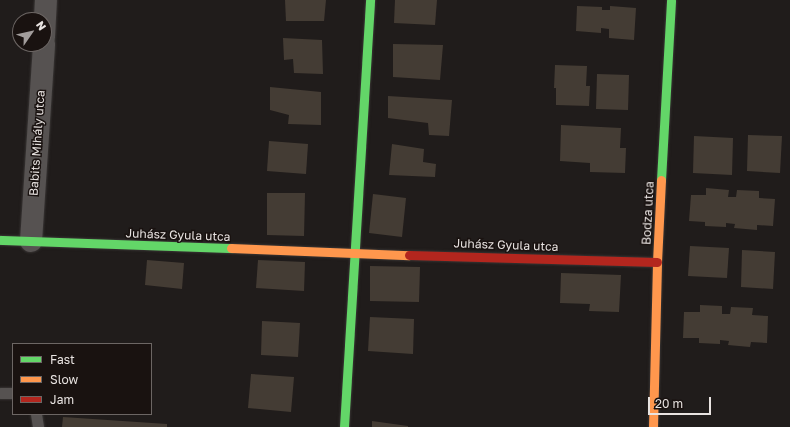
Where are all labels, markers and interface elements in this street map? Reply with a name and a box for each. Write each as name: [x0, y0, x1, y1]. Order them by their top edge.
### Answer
north arrow: [12, 12, 52, 52]
text: N: [34, 18, 49, 33]
street label: Babits Mihály utca: [26, 90, 48, 196]
street label: Bodza utca: [639, 181, 657, 245]
street label: Juhász Gyula utca: [125, 226, 231, 244]
street label: Juhász Gyula utca: [453, 236, 559, 254]
legend: [12, 343, 152, 415]
text: Fast: [50, 352, 75, 367]
text: Slow: [50, 372, 78, 387]
scale bar: [650, 389, 713, 415]
text: Jam: [50, 392, 74, 407]
text: 20 m: [655, 396, 683, 411]

